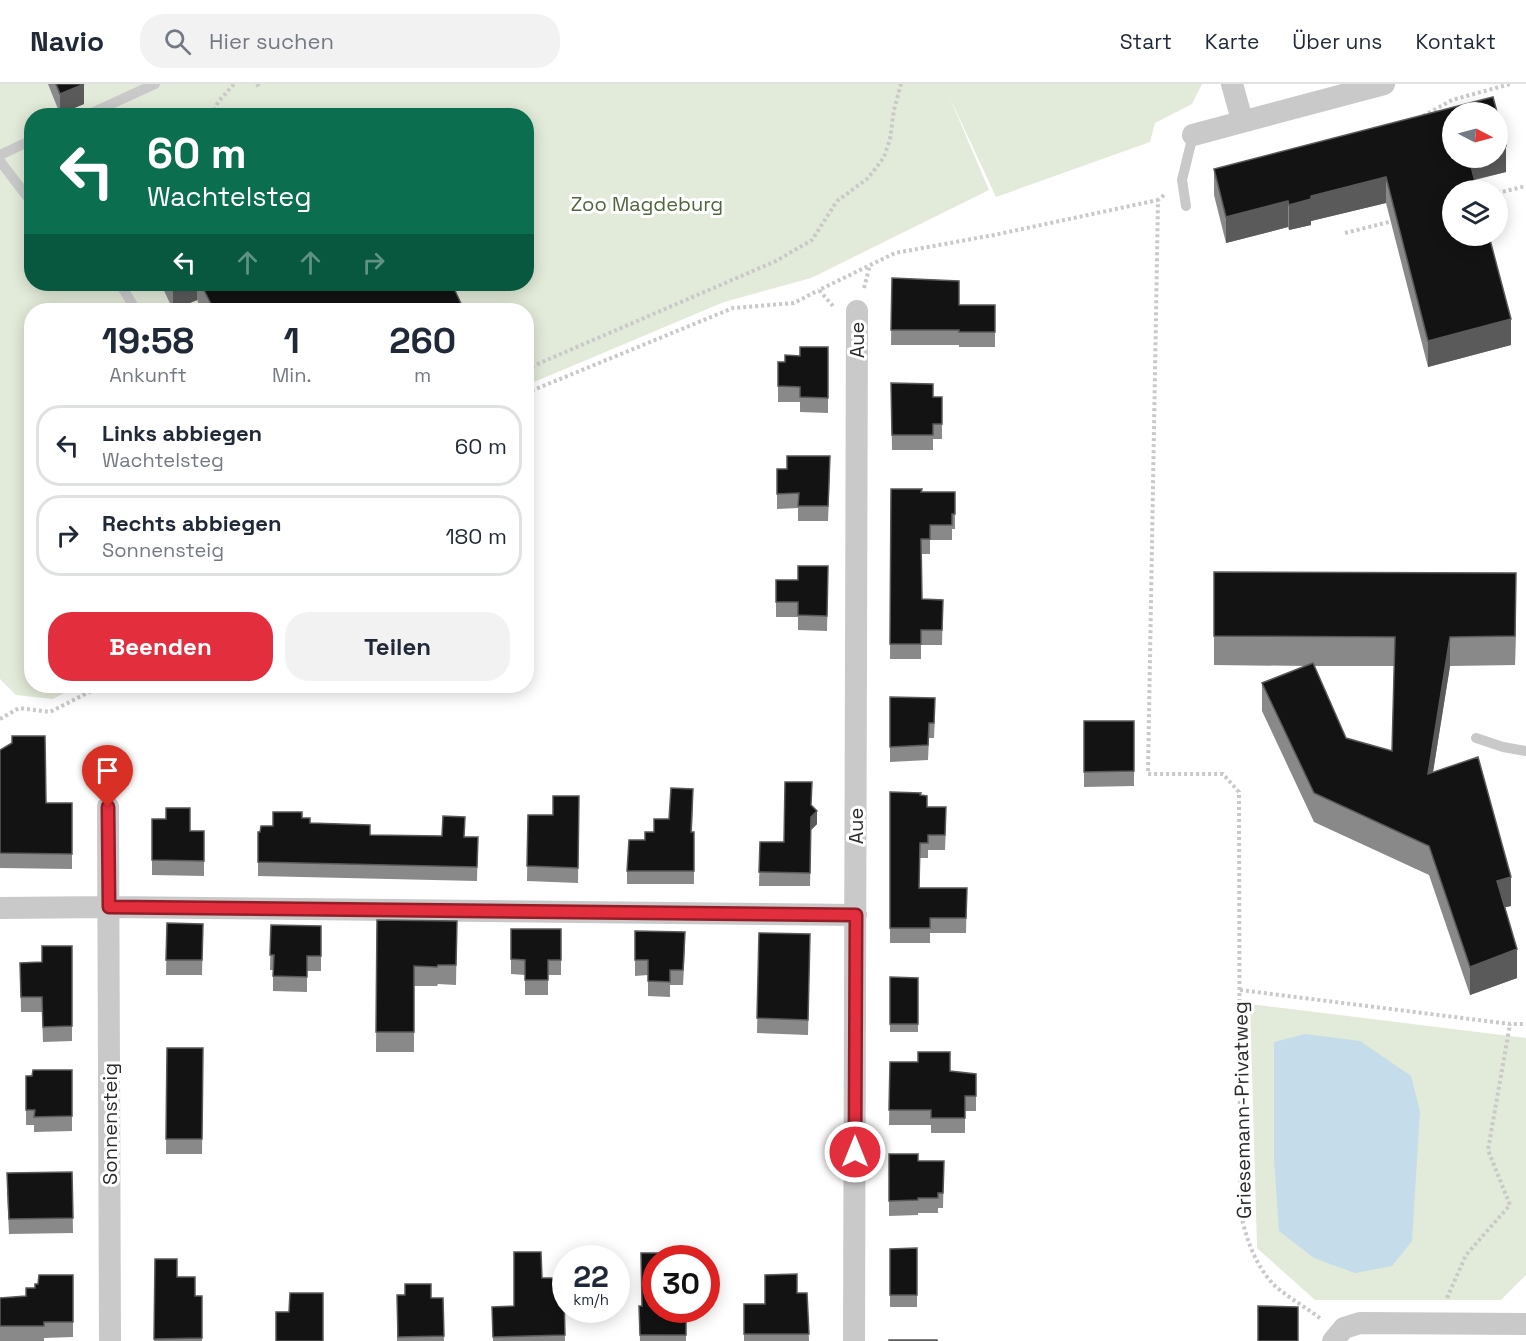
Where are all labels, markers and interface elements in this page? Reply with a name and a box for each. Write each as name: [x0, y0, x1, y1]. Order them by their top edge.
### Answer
search box: [140, 14, 560, 68]
text: Navio: [30, 23, 104, 59]
icon: search: [161, 25, 194, 58]
text: Hier suchen: [209, 27, 334, 55]
text: Start: [1120, 28, 1172, 55]
text: Karte: [1205, 28, 1259, 55]
text: Über uns: [1292, 28, 1382, 55]
text: Kontakt: [1415, 28, 1496, 55]
north arrow: [1442, 102, 1508, 168]
map controls: [1442, 102, 1508, 246]
text: 60 m: [147, 127, 247, 180]
icon: left: [48, 132, 126, 210]
text: Wachtelsteg: [147, 179, 312, 214]
button: layers: [1442, 180, 1508, 246]
park label: Zoo Magdeburg: [571, 191, 723, 217]
icon: left: [168, 246, 201, 279]
icon: ahead: [231, 246, 264, 279]
icon: ahead: [294, 246, 327, 279]
icon: right: [357, 246, 390, 279]
text: 19:58: [102, 318, 194, 364]
text: 1: [284, 318, 300, 364]
text: 260: [389, 318, 456, 364]
street label: Aue: [844, 322, 870, 358]
text: Ankunft: [109, 362, 187, 388]
text: Min.: [272, 362, 311, 388]
text: m: [414, 362, 431, 388]
text: Links abbiegen: [102, 419, 262, 447]
icon: left: [51, 429, 84, 462]
text: 60 m: [455, 432, 507, 460]
text: Wachtelsteg: [102, 447, 224, 473]
text: Rechts abbiegen: [102, 509, 282, 537]
icon: right: [51, 519, 84, 552]
text: 180 m: [445, 522, 507, 550]
text: Sonnensteig: [102, 537, 224, 563]
button: Beenden: [48, 612, 273, 681]
button: Teilen: [285, 612, 510, 681]
pin: [82, 745, 133, 807]
icon: arrive: [91, 754, 124, 787]
street label: Aue: [843, 808, 869, 844]
street label: Griesemann-Privatweg: [1227, 1001, 1257, 1219]
street label: Sonnensteig: [97, 1063, 123, 1185]
position arrow: [823, 1120, 887, 1184]
speed limit sign: 30: [642, 1245, 720, 1323]
text: 22: [573, 1257, 609, 1296]
text: km/h: [573, 1290, 609, 1309]

